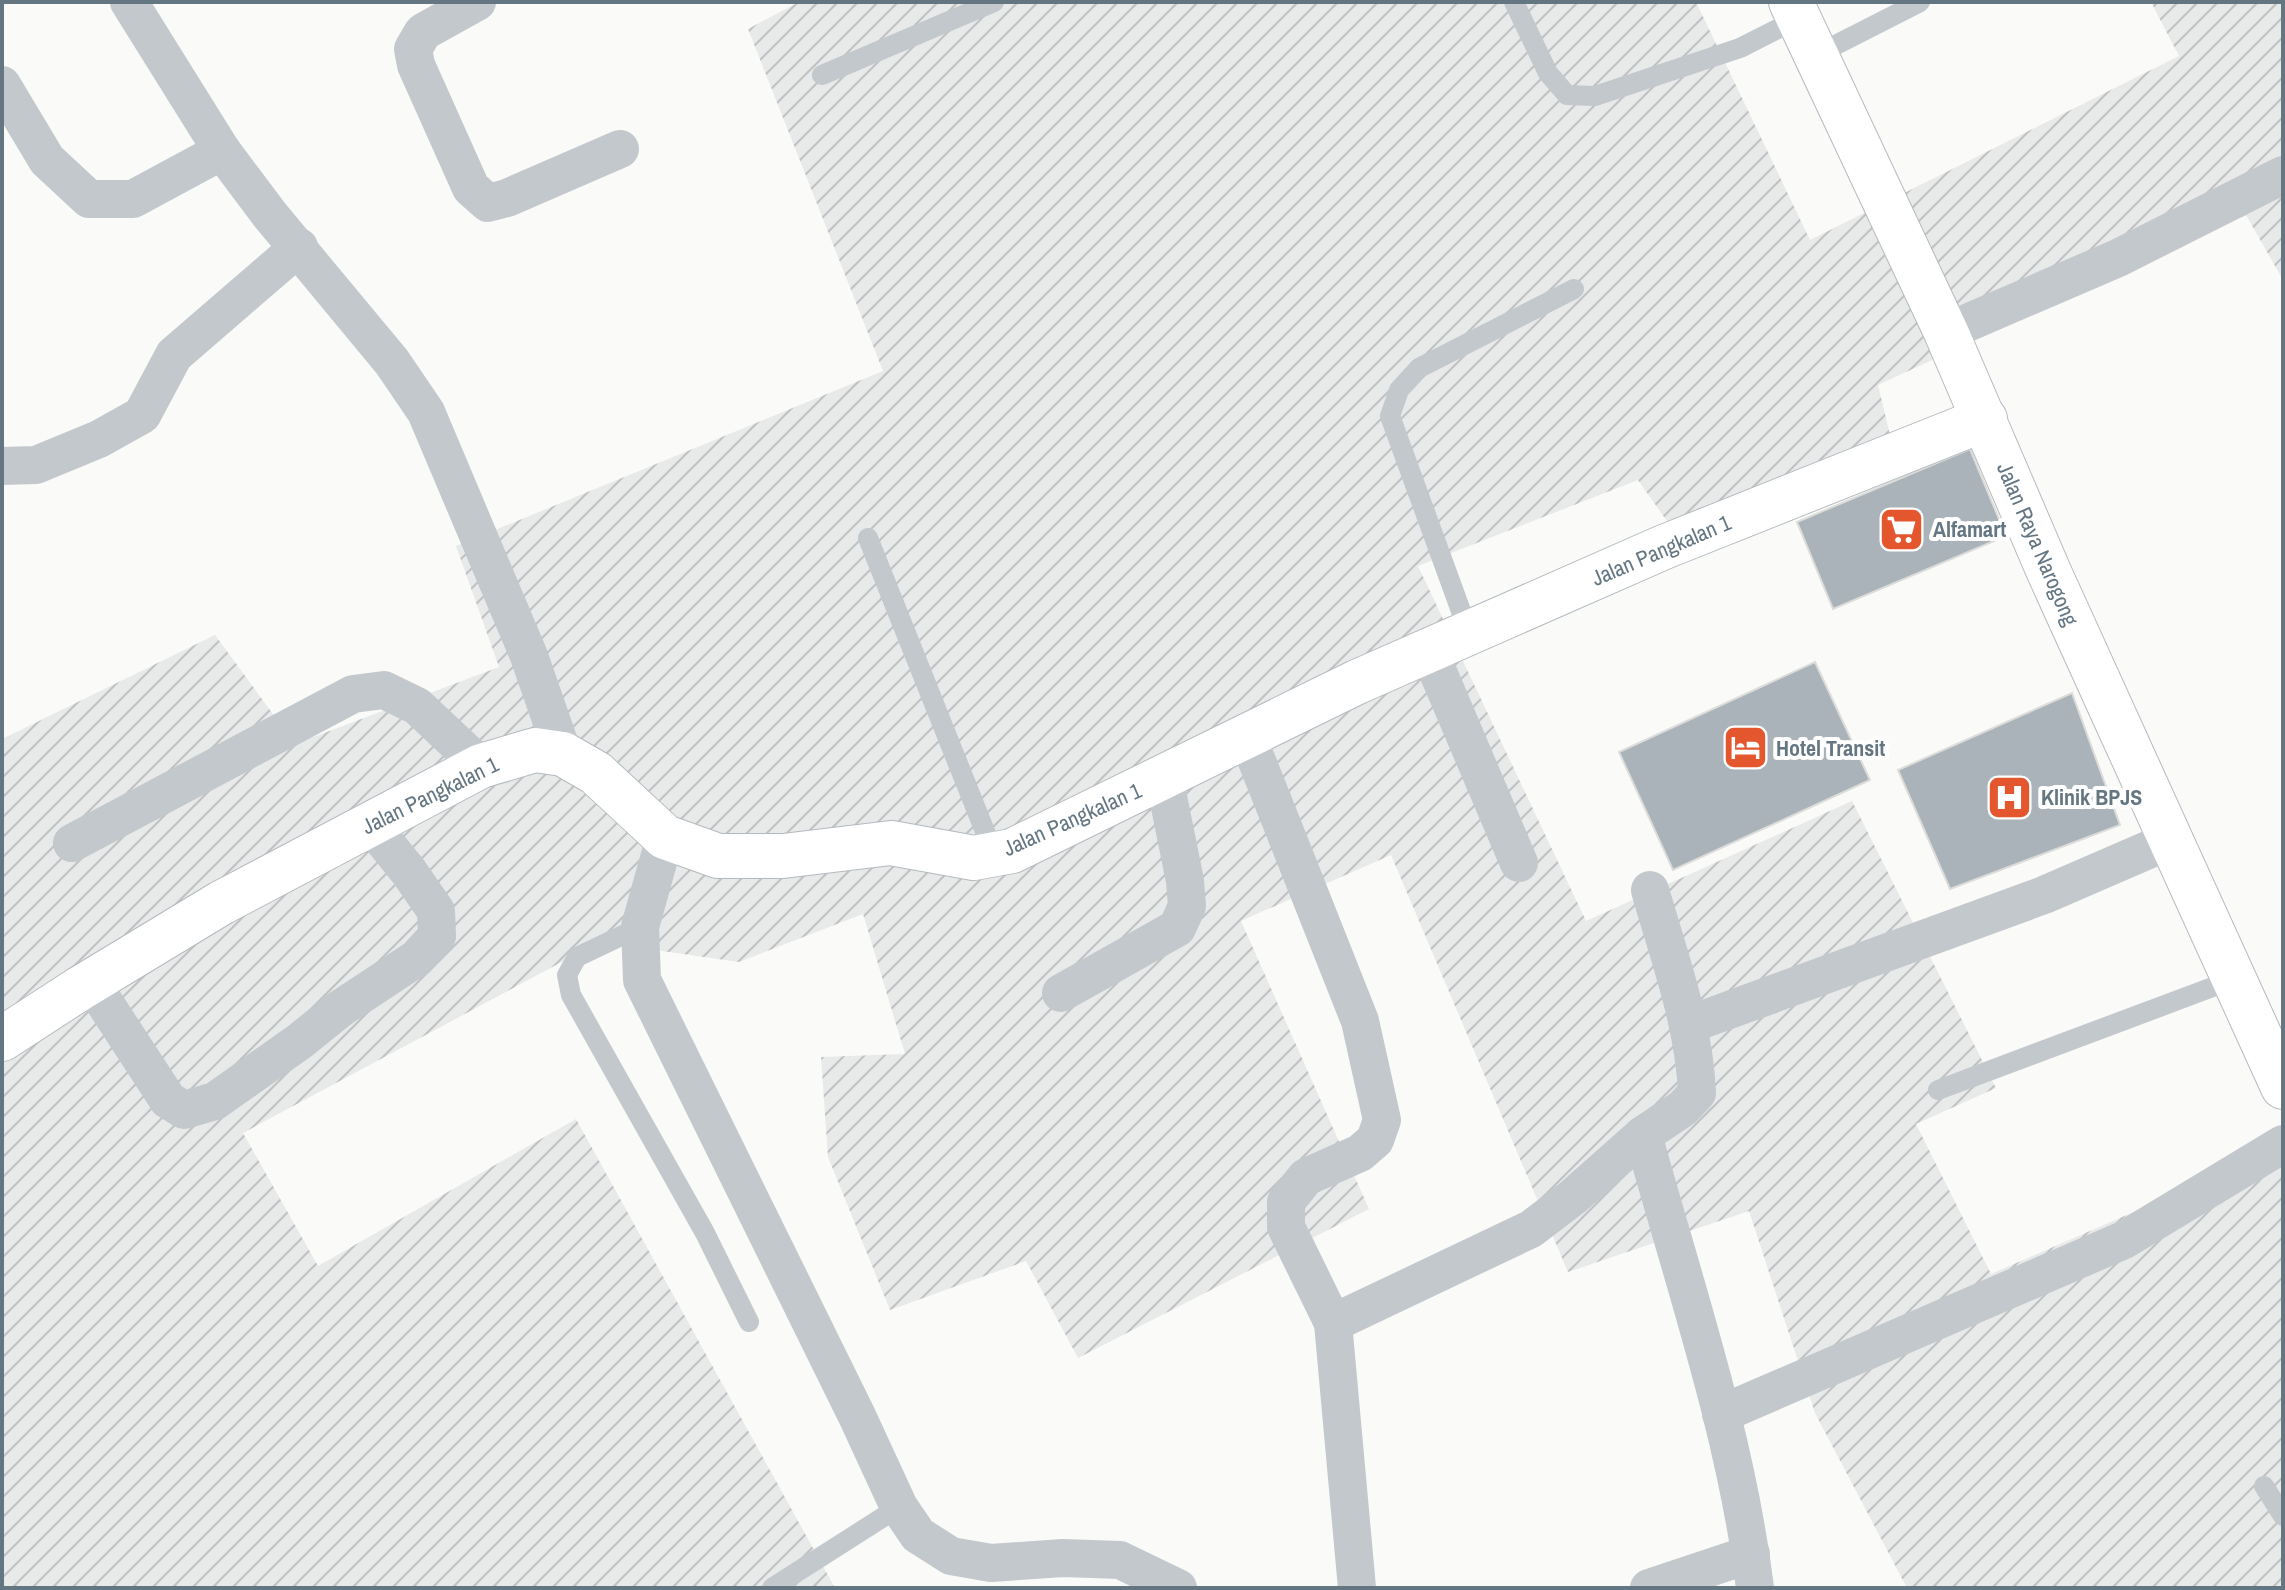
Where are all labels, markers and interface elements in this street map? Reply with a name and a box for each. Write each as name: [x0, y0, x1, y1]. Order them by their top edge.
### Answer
street label: Jalan Raya Narogong: [1990, 458, 2086, 630]
supermarket icon: Alfamart: [1878, 505, 1926, 553]
street label: Jalan Pangkalan 1: [1587, 507, 1735, 593]
place label: Alfamart: [1933, 514, 2006, 544]
hotel icon: Hotel Transit: [1721, 724, 1769, 772]
place label: Hotel Transit: [1776, 733, 1885, 763]
street label: Jalan Pangkalan 1: [357, 749, 503, 841]
hospital icon: Klinik BPJS: [1986, 773, 2034, 821]
street label: Jalan Pangkalan 1: [998, 775, 1146, 863]
place label: Klinik BPJS: [2041, 782, 2142, 812]

